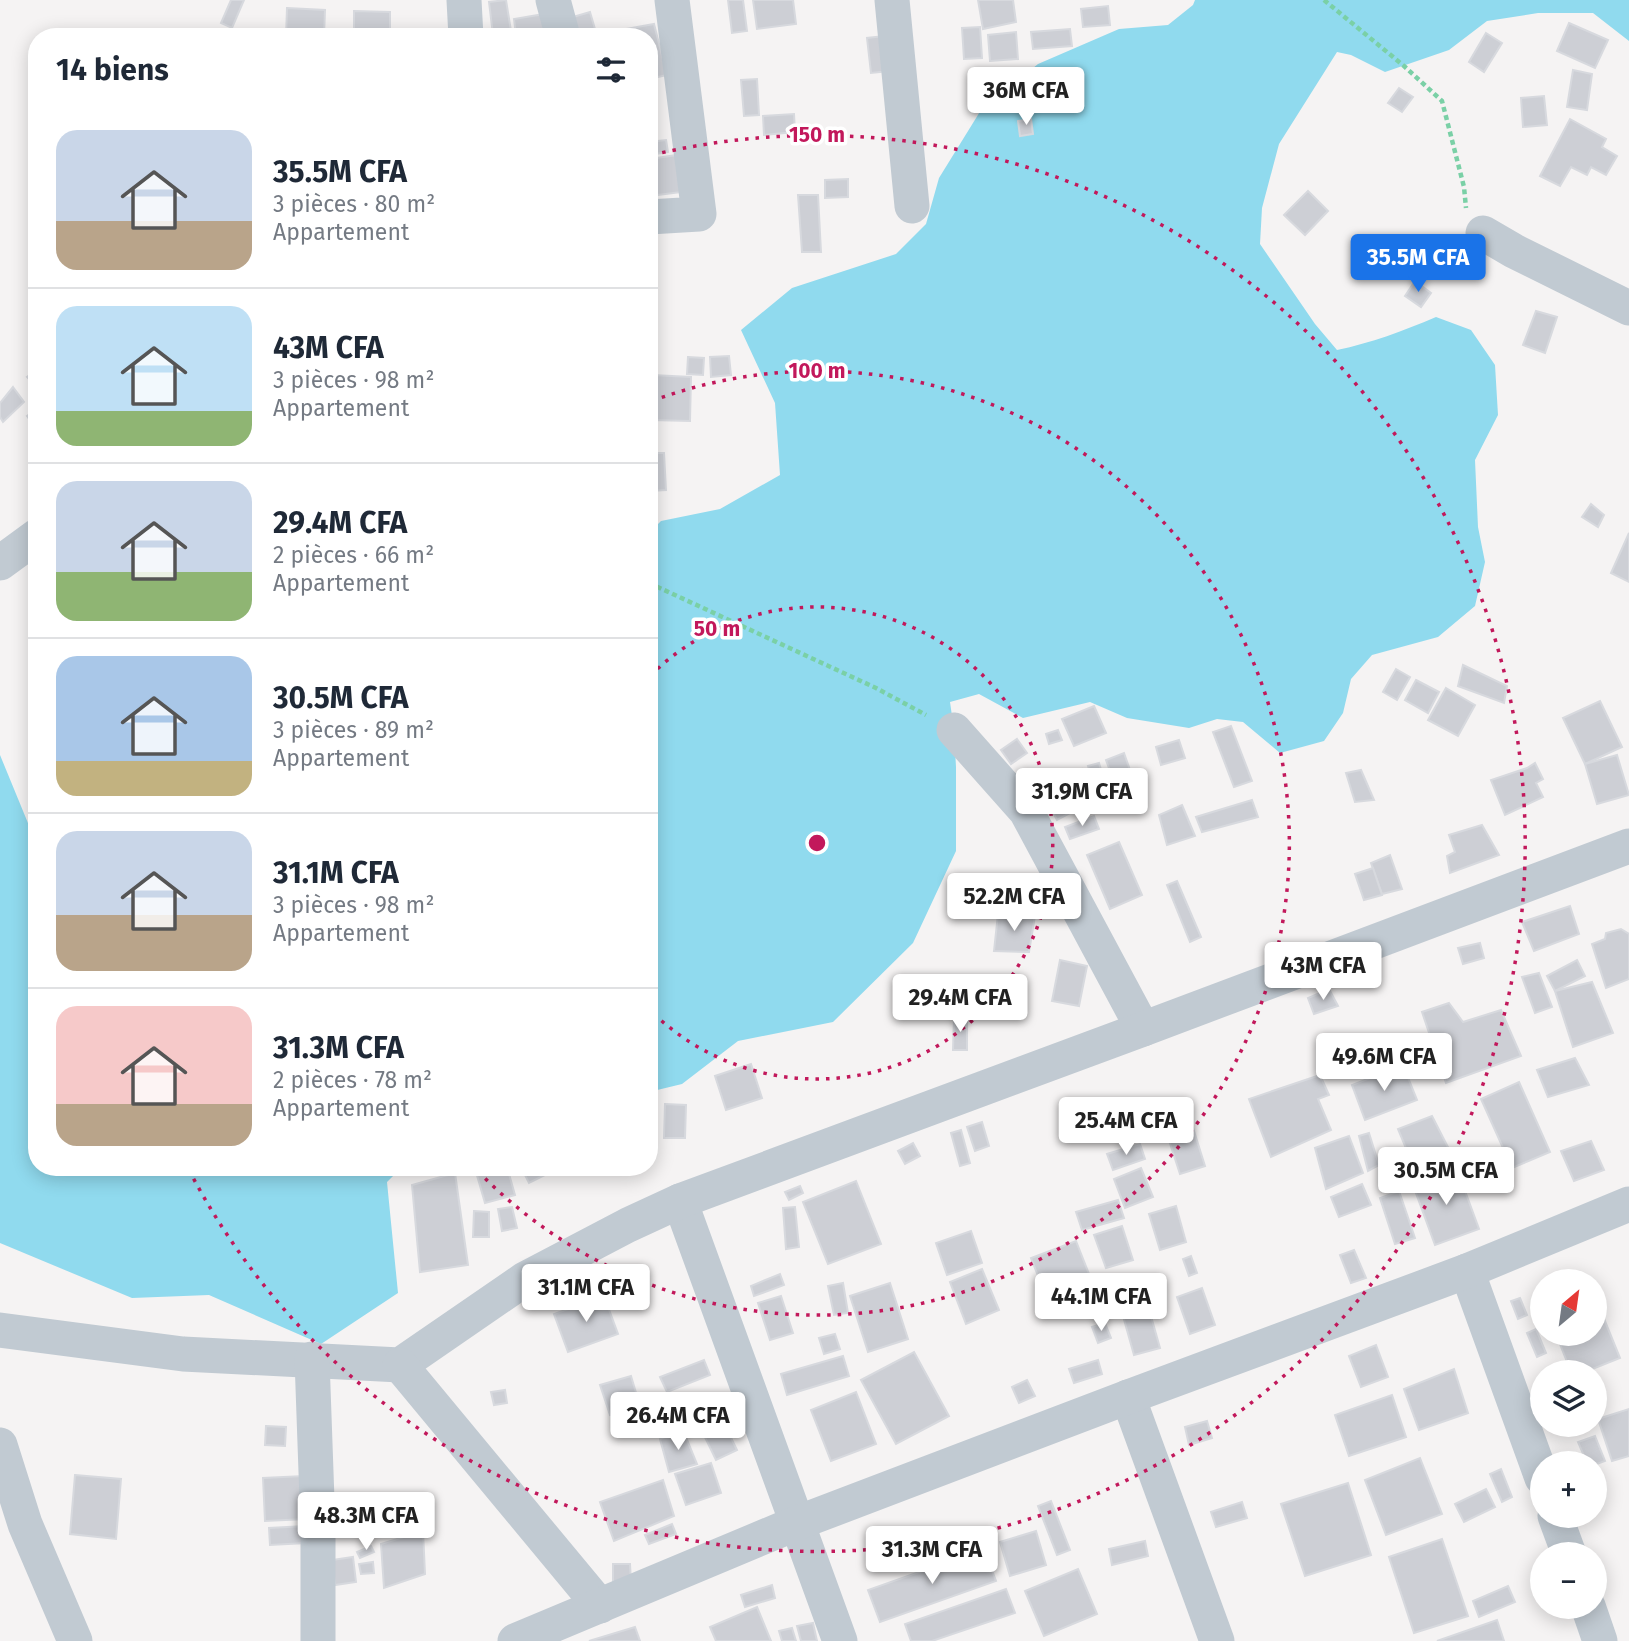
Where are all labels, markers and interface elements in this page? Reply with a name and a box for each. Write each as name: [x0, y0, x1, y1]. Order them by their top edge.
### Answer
icon: filters: [592, 51, 630, 89]
text: 14 biens: [56, 52, 169, 88]
pin: 36M CFA: [961, 68, 1091, 127]
text: 36M CFA: [983, 76, 1069, 104]
text: 150 m: [789, 122, 845, 148]
text: 35.5M CFA: [273, 154, 407, 190]
icon: home: [112, 158, 196, 242]
text: 3 pièces · 80 m²: [273, 190, 435, 218]
text: Appartement: [273, 218, 409, 246]
pin: 35.5M CFA: [1338, 234, 1498, 294]
text: 35.5M CFA: [1367, 243, 1469, 271]
text: 43M CFA: [273, 330, 384, 366]
icon: home: [112, 334, 196, 418]
text: 100 m: [788, 358, 846, 384]
text: 3 pièces · 98 m²: [273, 366, 434, 394]
text: Appartement: [273, 394, 409, 422]
text: 29.4M CFA: [273, 505, 407, 541]
icon: home: [112, 509, 196, 593]
text: 2 pièces · 66 m²: [273, 541, 434, 569]
text: Appartement: [273, 569, 409, 597]
text: 50 m: [694, 616, 740, 642]
text: 30.5M CFA: [273, 680, 408, 716]
icon: home: [112, 684, 196, 768]
text: 3 pièces · 89 m²: [273, 716, 434, 744]
text: Appartement: [273, 744, 409, 772]
pin: 31.9M CFA: [1002, 768, 1162, 828]
text: 31.9M CFA: [1032, 777, 1132, 805]
centre of rings: [805, 831, 829, 855]
text: 31.1M CFA: [273, 855, 399, 891]
icon: home: [112, 859, 196, 943]
pin: 52.2M CFA: [934, 874, 1094, 933]
text: 52.2M CFA: [963, 882, 1065, 910]
text: 3 pièces · 98 m²: [273, 891, 434, 919]
text: Appartement: [273, 919, 409, 947]
pin: 43M CFA: [1258, 942, 1388, 1002]
text: 43M CFA: [1281, 951, 1365, 979]
pin: 29.4M CFA: [880, 974, 1040, 1034]
text: 29.4M CFA: [909, 983, 1011, 1011]
text: 31.3M CFA: [273, 1030, 404, 1066]
icon: home: [112, 1034, 196, 1118]
pin: 49.6M CFA: [1304, 1034, 1464, 1093]
text: 49.6M CFA: [1332, 1042, 1436, 1070]
text: 2 pièces · 78 m²: [273, 1066, 432, 1094]
text: Appartement: [273, 1094, 409, 1122]
pin: 25.4M CFA: [1046, 1098, 1206, 1157]
text: 25.4M CFA: [1075, 1106, 1177, 1134]
pin: 30.5M CFA: [1366, 1148, 1526, 1207]
text: 30.5M CFA: [1394, 1156, 1498, 1184]
pin: 31.1M CFA: [506, 1264, 666, 1324]
north arrow: [1530, 1269, 1606, 1346]
map controls: [1530, 1269, 1607, 1619]
text: 31.1M CFA: [538, 1273, 634, 1301]
pin: 44.1M CFA: [1021, 1274, 1181, 1333]
text: 44.1M CFA: [1051, 1282, 1151, 1310]
button: layers: [1530, 1360, 1607, 1437]
pin: 26.4M CFA: [598, 1392, 758, 1452]
text: 26.4M CFA: [626, 1401, 730, 1429]
button: +: [1530, 1451, 1607, 1528]
pin: 48.3M CFA: [286, 1492, 446, 1552]
text: 48.3M CFA: [314, 1501, 418, 1529]
pin: 31.3M CFA: [852, 1526, 1012, 1586]
text: 31.3M CFA: [882, 1535, 982, 1563]
button: −: [1530, 1542, 1607, 1619]

